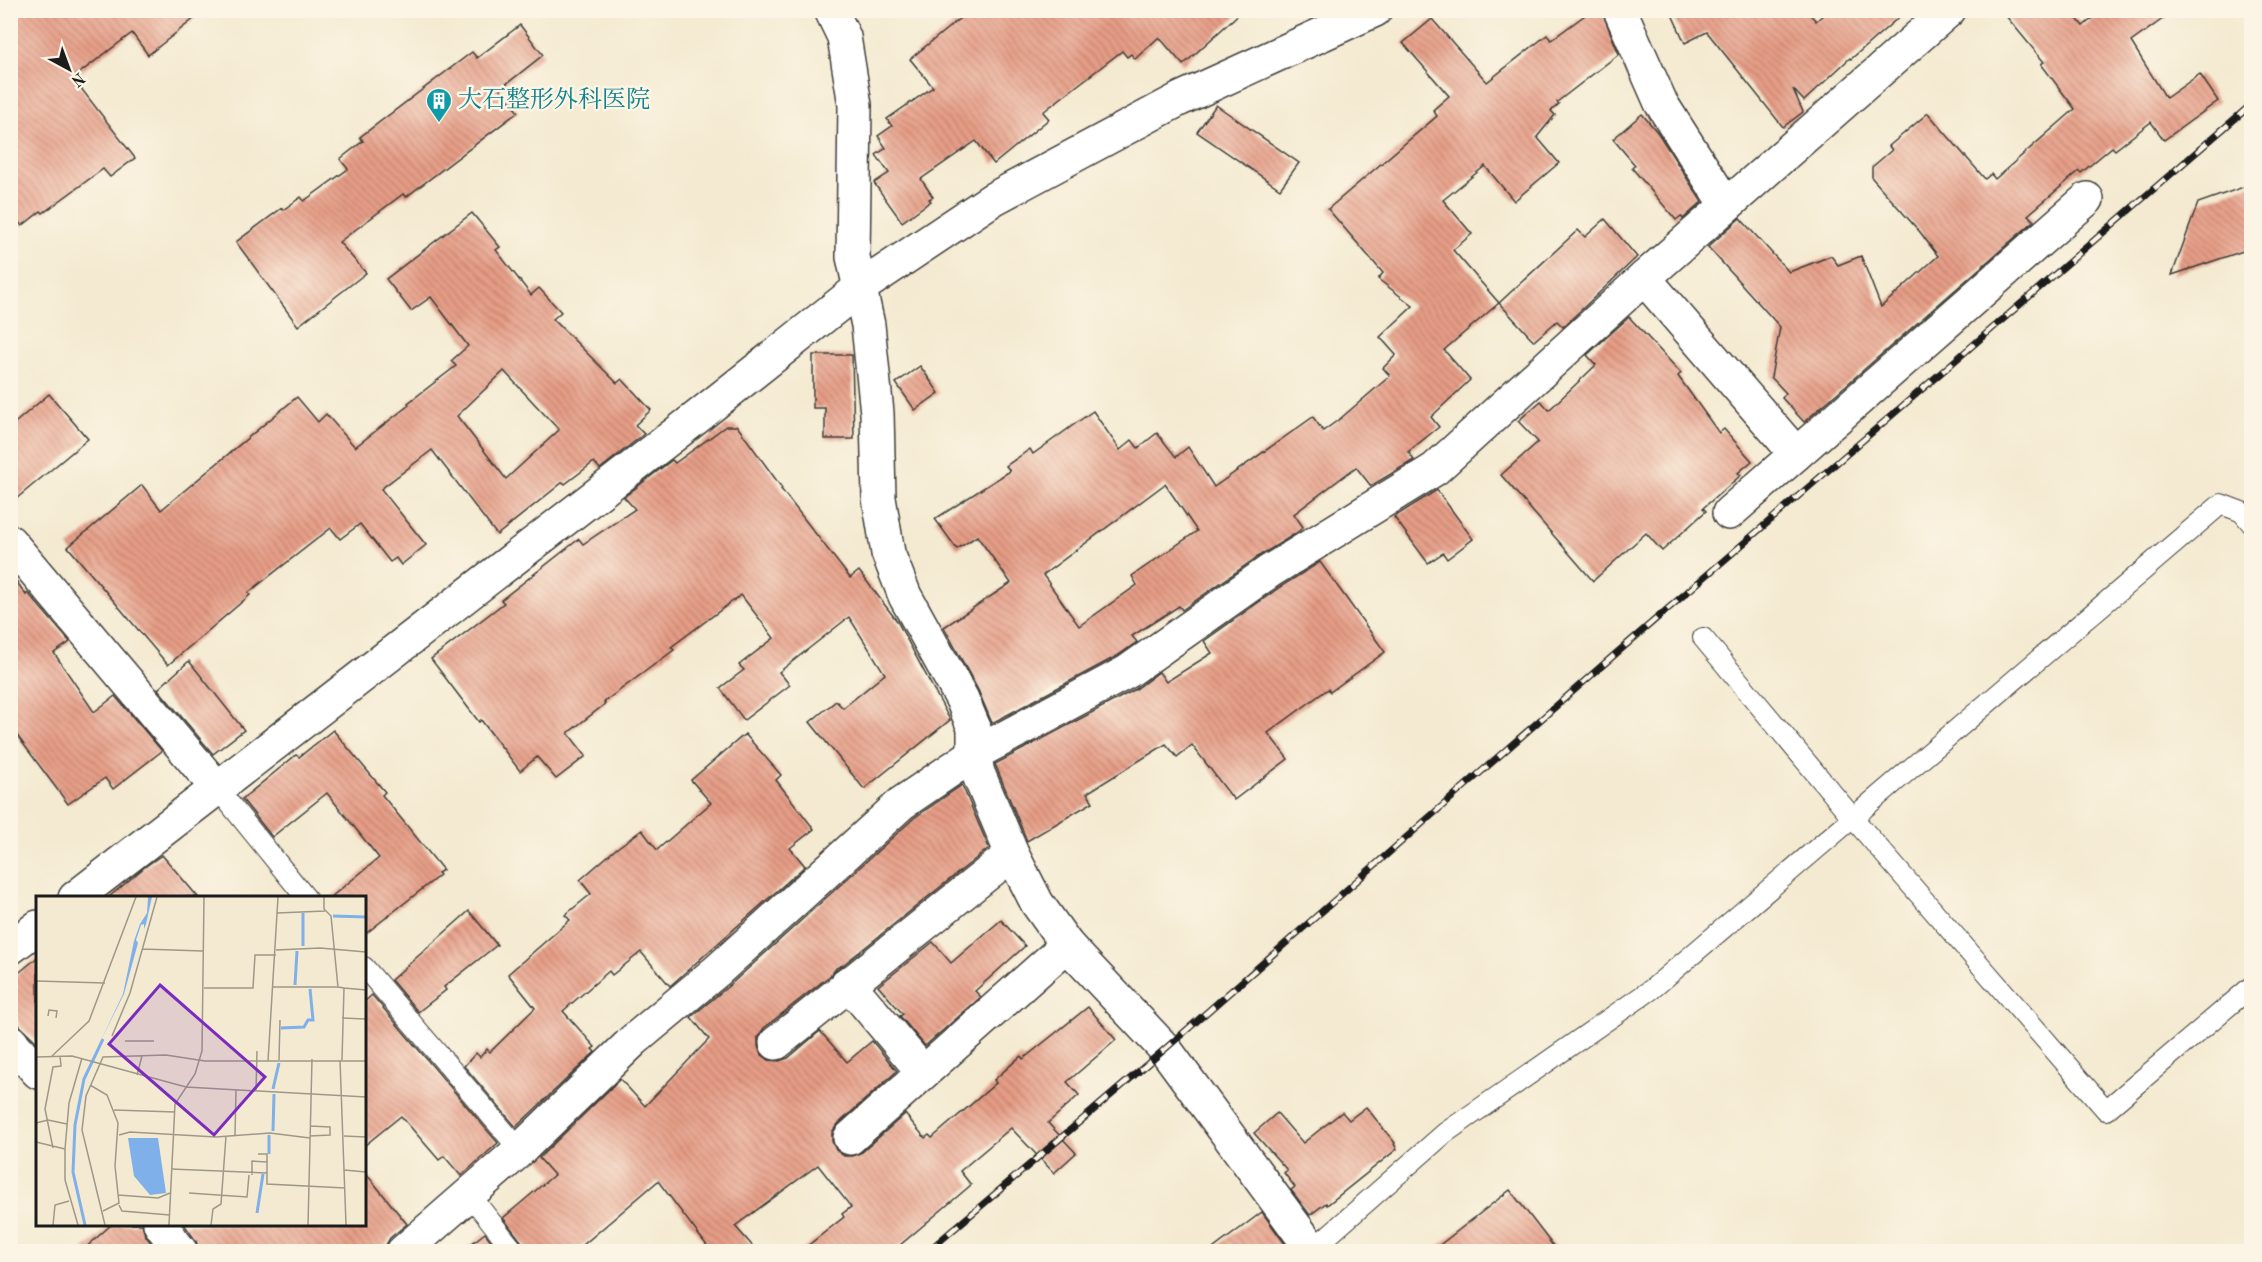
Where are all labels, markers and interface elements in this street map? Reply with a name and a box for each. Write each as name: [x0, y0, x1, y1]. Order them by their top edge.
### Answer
north arrow: [39, 39, 99, 99]
text: N: [67, 69, 87, 89]
building icon: 大石整形外科医院: [424, 86, 454, 124]
place label: 大石整形外科医院: [458, 86, 650, 113]
inset map: [36, 896, 366, 1226]

